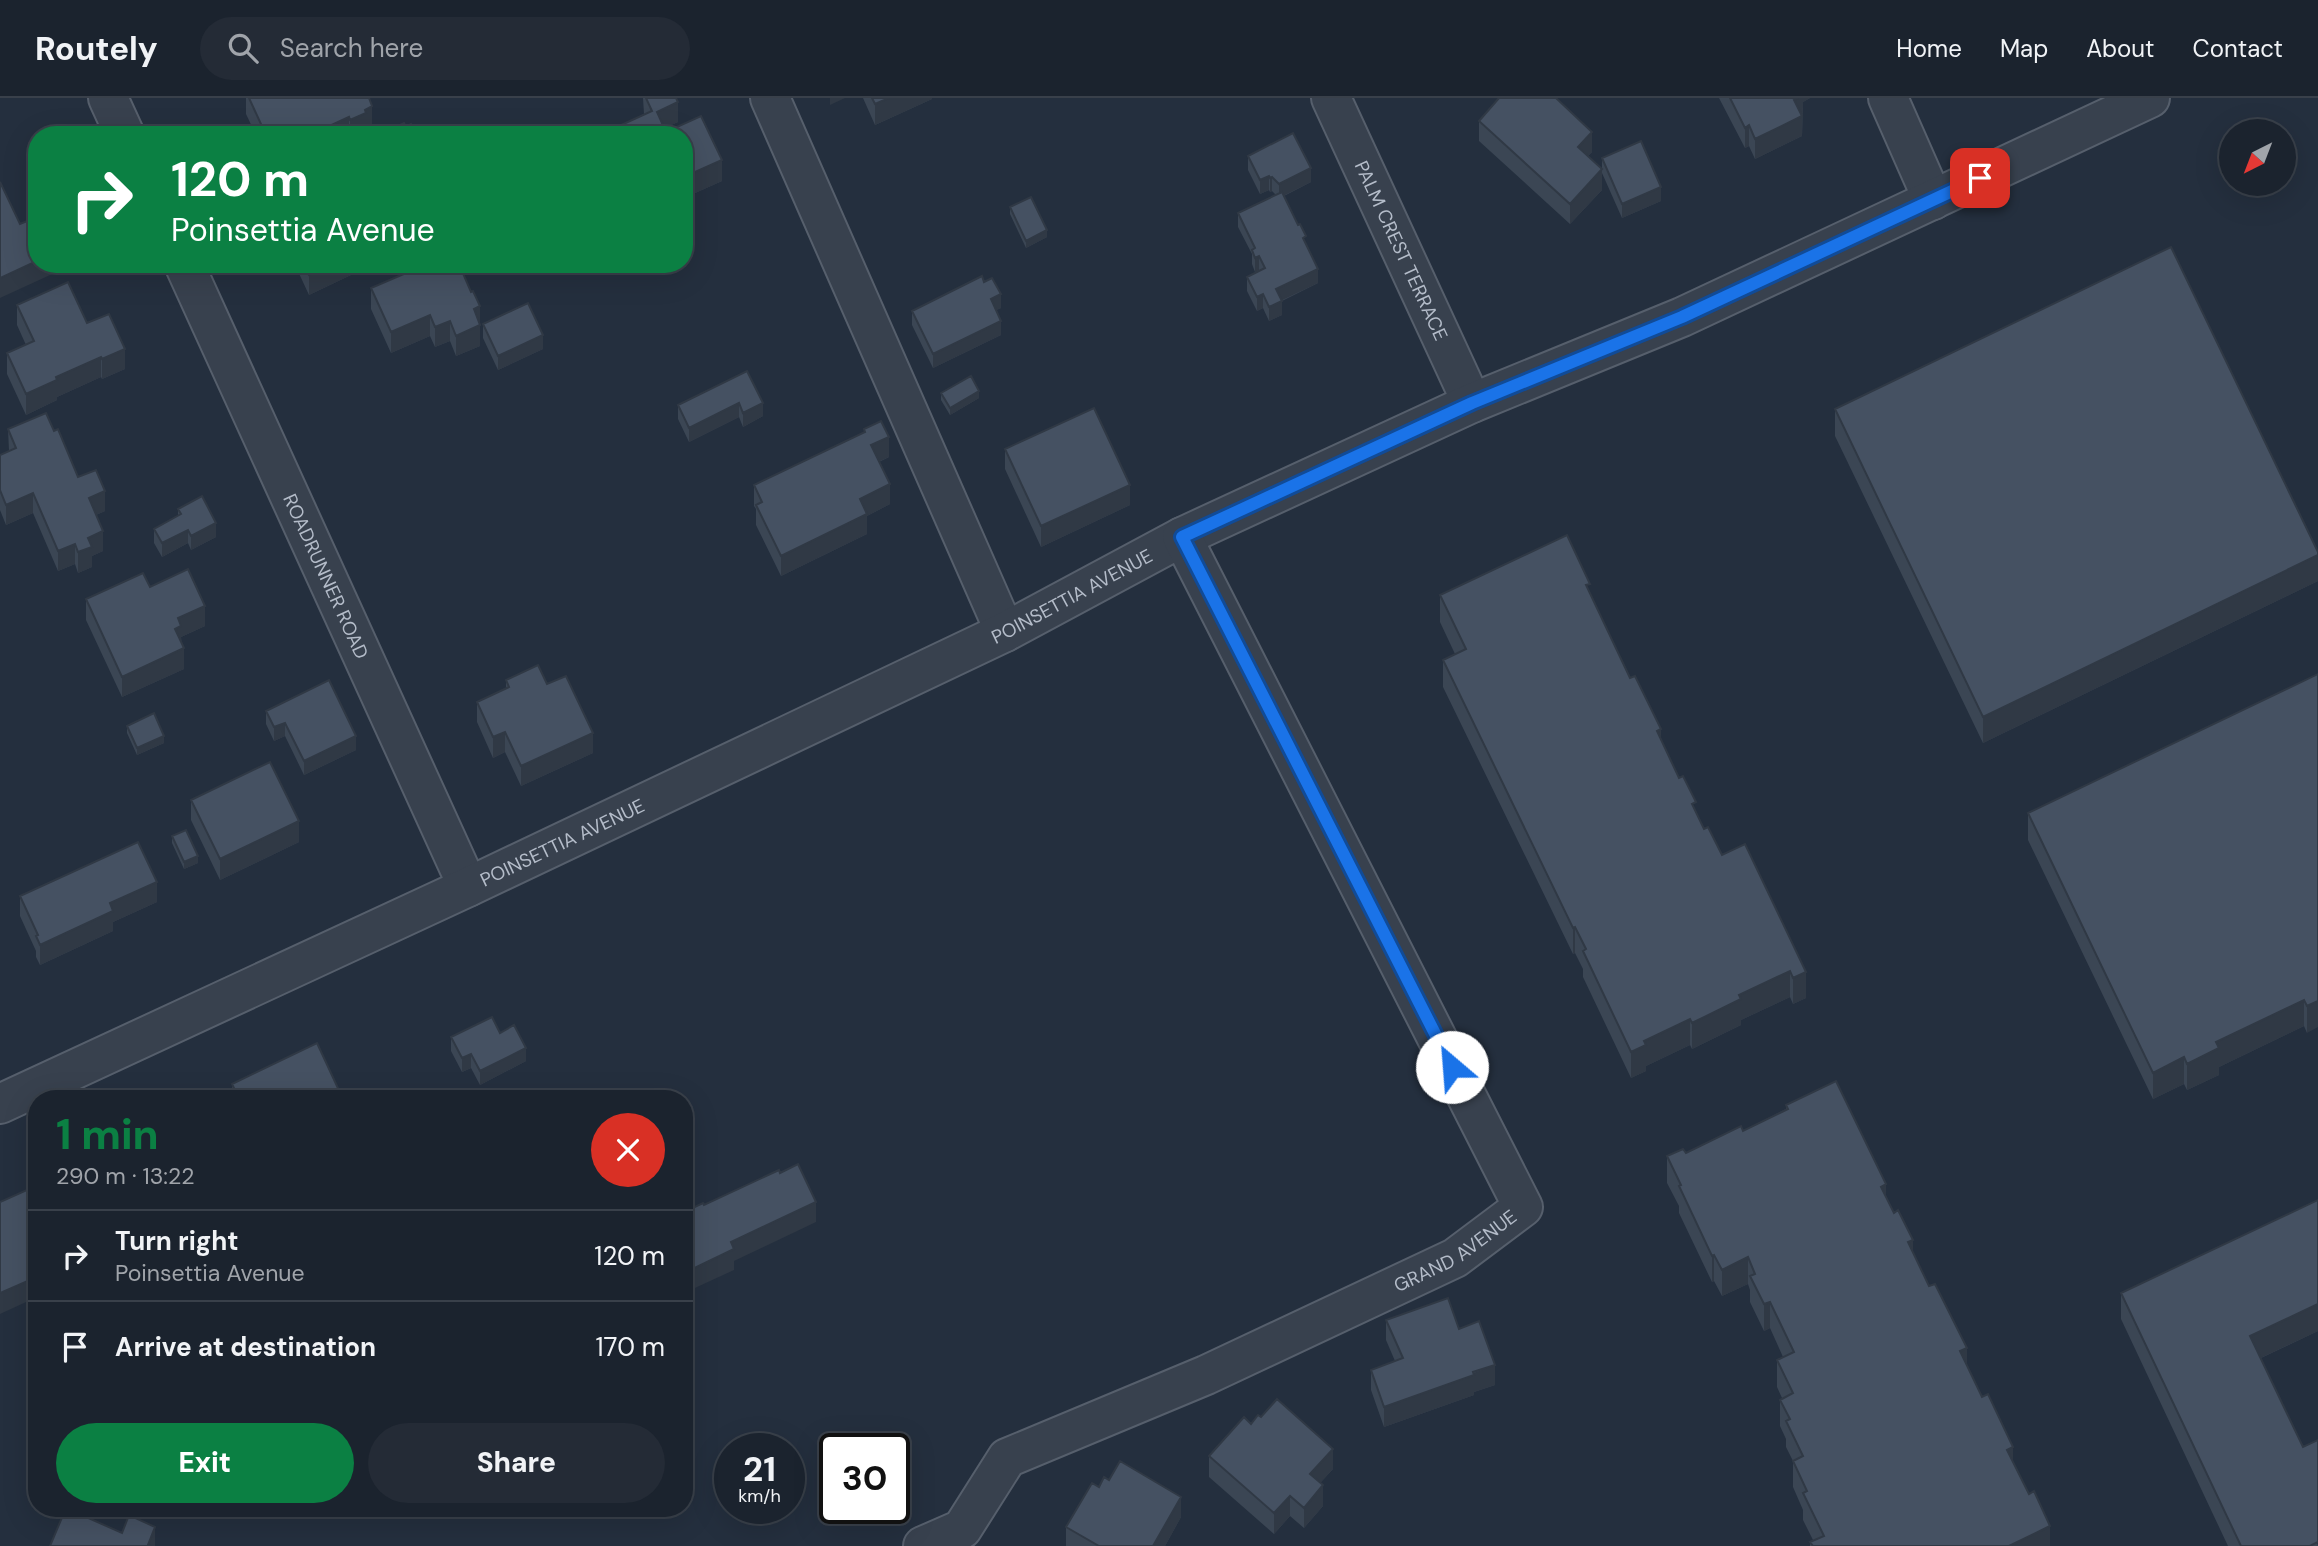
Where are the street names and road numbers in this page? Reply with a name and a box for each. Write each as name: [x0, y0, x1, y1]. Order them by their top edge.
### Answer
street label: PALM CREST TERRACE: [1349, 157, 1454, 344]
street label: ROADRUNNER ROAD: [278, 490, 375, 663]
street label: POINSETTIA AVENUE: [987, 543, 1157, 649]
street label: POINSETTIA AVENUE: [476, 793, 648, 892]
street label: GRAND AVENUE: [1390, 1204, 1522, 1298]

